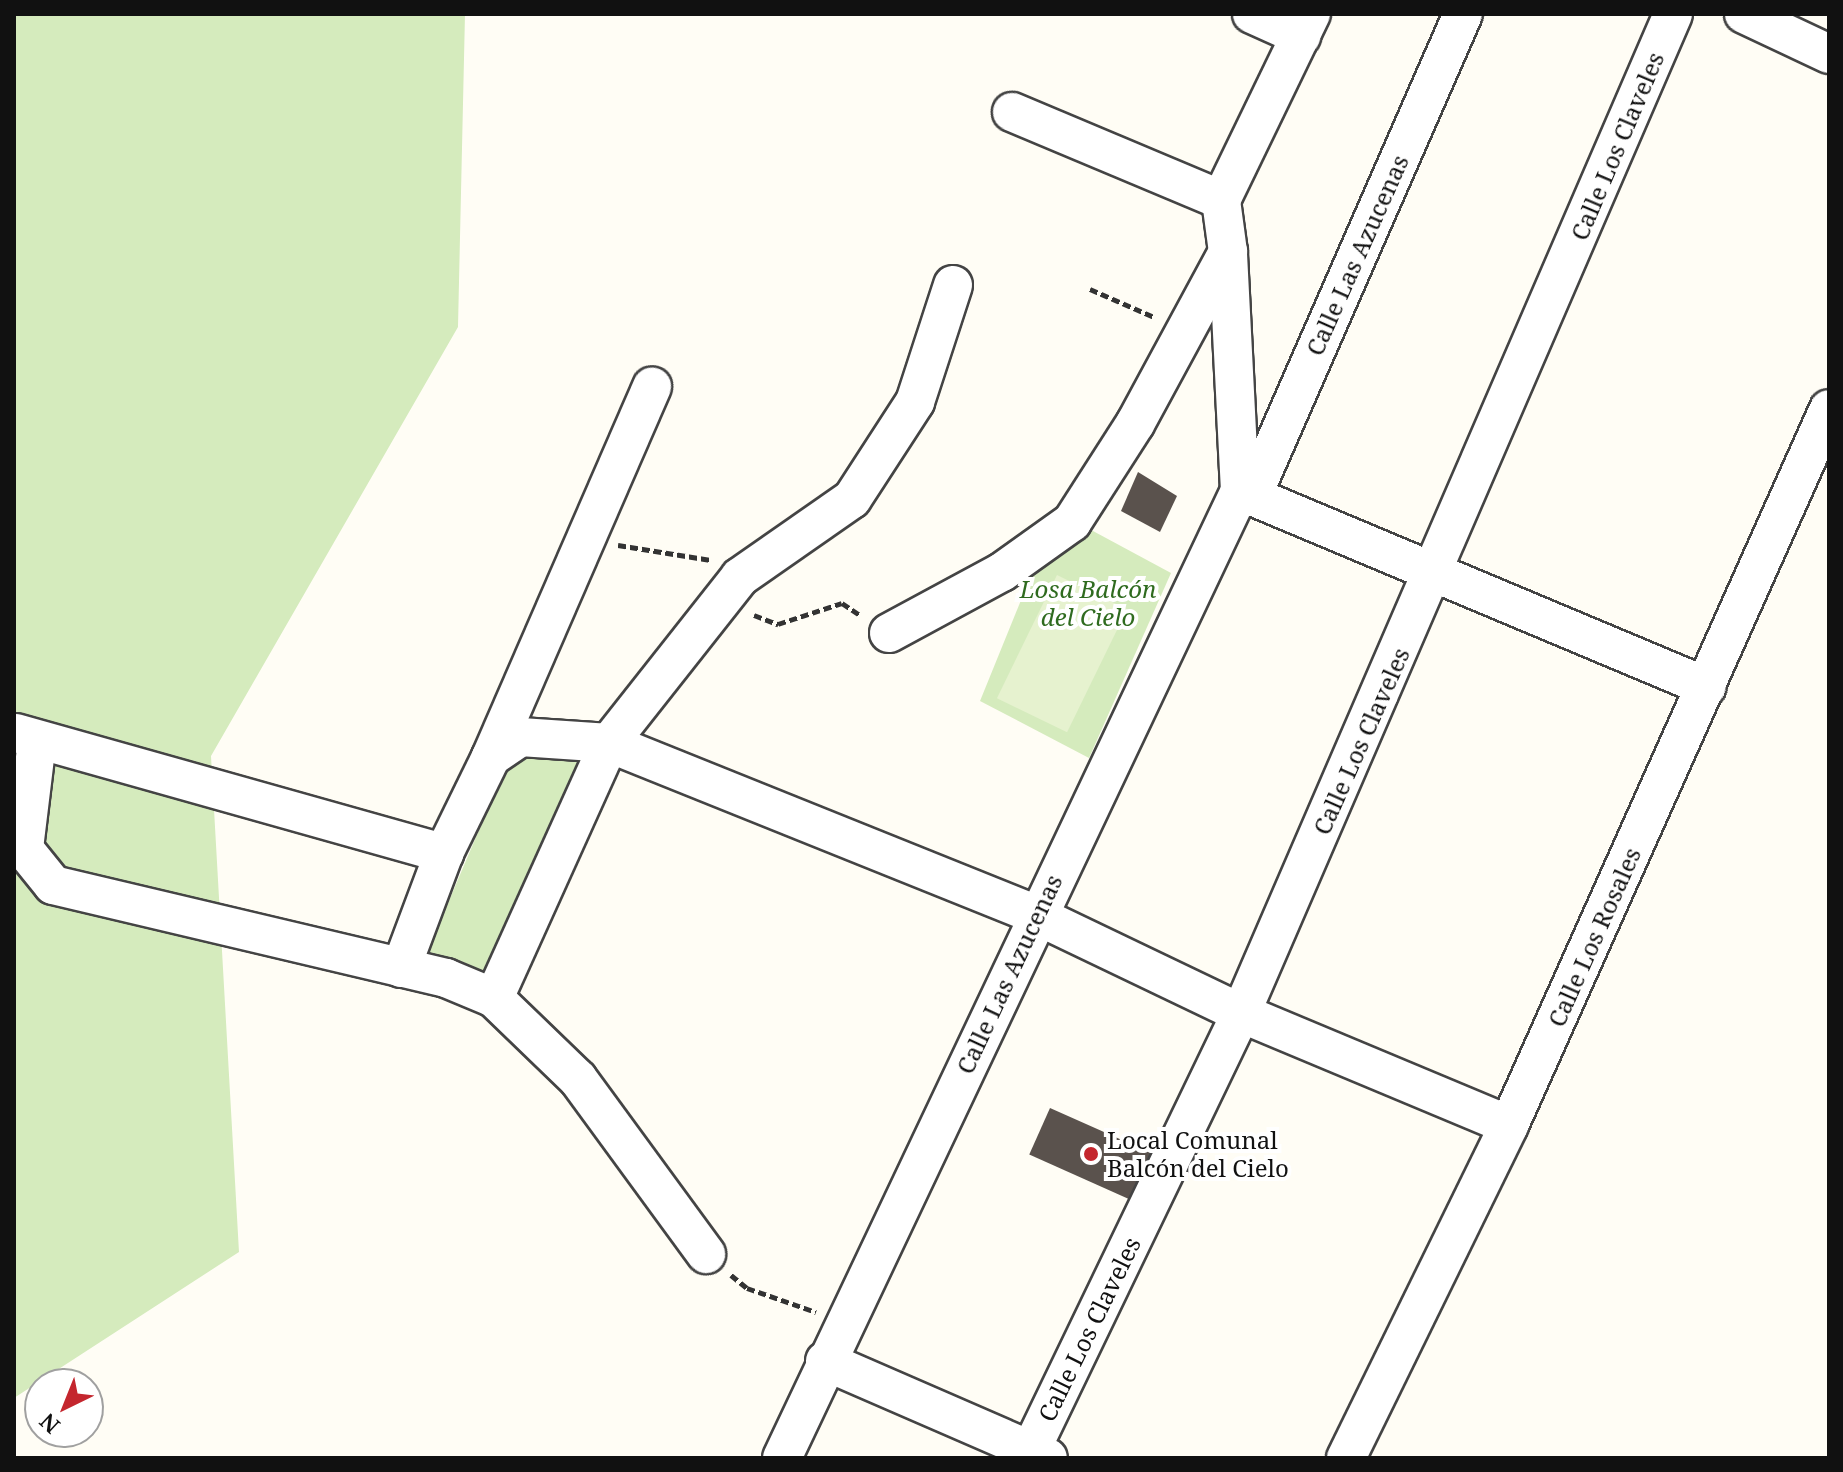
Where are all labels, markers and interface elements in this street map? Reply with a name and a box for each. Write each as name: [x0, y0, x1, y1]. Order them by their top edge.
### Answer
street label: Calle Los Claveles: [1564, 48, 1670, 244]
street label: Calle Las Azucenas: [1300, 150, 1414, 360]
park label: Losa Balcón del Cielo: [1020, 575, 1156, 631]
street label: Calle Los Claveles: [1307, 643, 1415, 839]
street label: Calle Los Rosales: [1542, 843, 1646, 1031]
street label: Calle Las Azucenas: [950, 870, 1068, 1078]
place label: Local Comunal Balcón del Cielo: [1107, 1126, 1289, 1182]
marker: Local Comunal Balcón del Cielo: [1082, 1145, 1100, 1163]
street label: Calle Los Claveles: [1032, 1232, 1146, 1426]
north arrow: [24, 1368, 104, 1448]
text: N: [32, 1407, 66, 1441]

